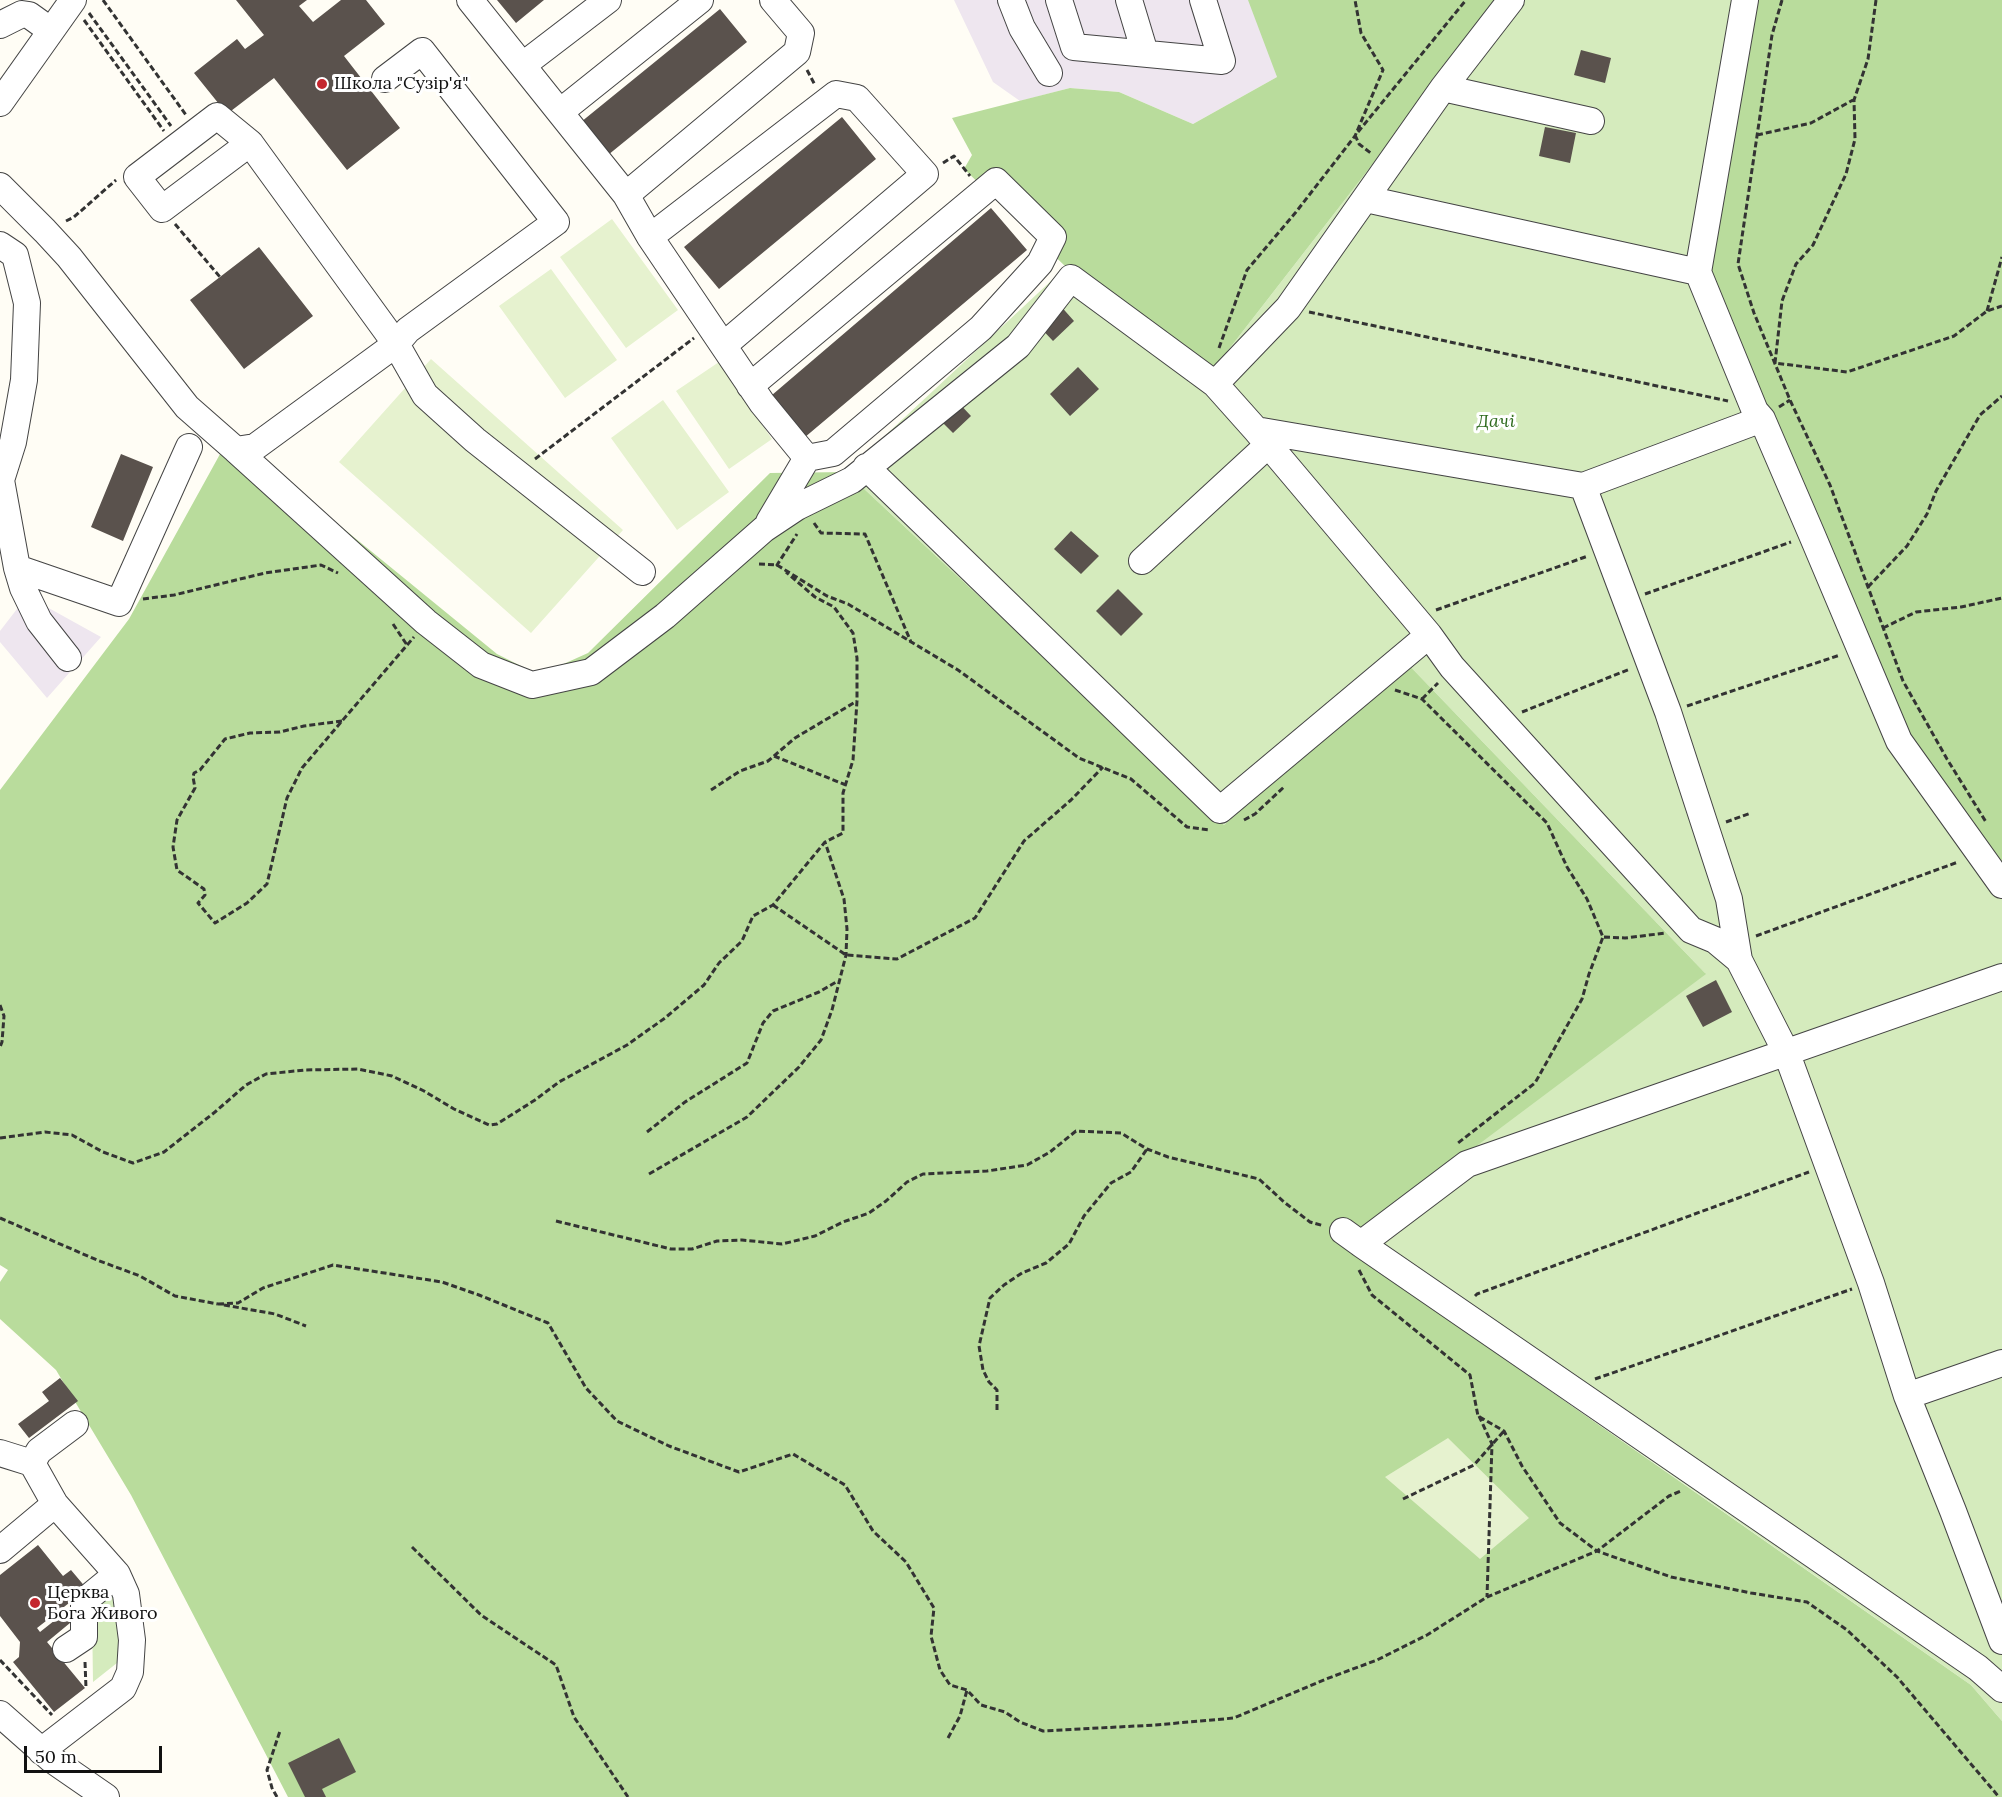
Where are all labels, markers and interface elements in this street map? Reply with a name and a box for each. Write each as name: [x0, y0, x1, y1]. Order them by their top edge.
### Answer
place label: Школа "Сузір'я": [334, 73, 469, 95]
marker: Школа "Сузір'я": [315, 77, 329, 91]
park label: Дачі: [1477, 411, 1515, 433]
place label: Церква Бога Живого: [47, 1582, 158, 1624]
marker: Церква Бога Живого: [28, 1596, 42, 1610]
scale bar: [27, 1734, 165, 1772]
text: 50 m: [35, 1745, 77, 1768]

